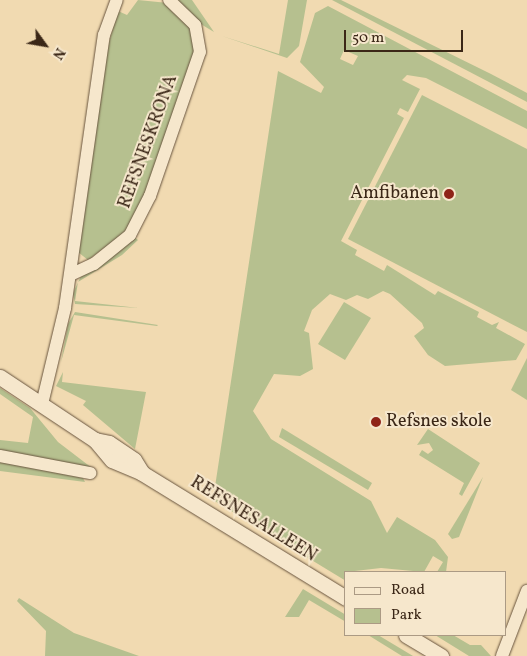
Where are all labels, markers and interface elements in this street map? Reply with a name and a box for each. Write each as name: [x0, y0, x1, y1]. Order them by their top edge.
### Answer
north arrow: [20, 20, 70, 70]
scale bar: [347, 20, 466, 52]
text: 50 m: [352, 28, 384, 49]
text: N: [47, 44, 69, 63]
street label: REFSNESKRONA: [115, 72, 183, 212]
place label: Amfibanen: [350, 183, 439, 205]
marker: Amfibanen: [443, 188, 455, 200]
place label: Refsnes skole: [386, 411, 491, 433]
marker: Refsnes skole: [370, 416, 382, 428]
street label: REFSNESALLEEN: [186, 472, 320, 568]
legend: [344, 571, 507, 636]
text: Road: [391, 580, 425, 601]
text: Park: [391, 605, 422, 626]

